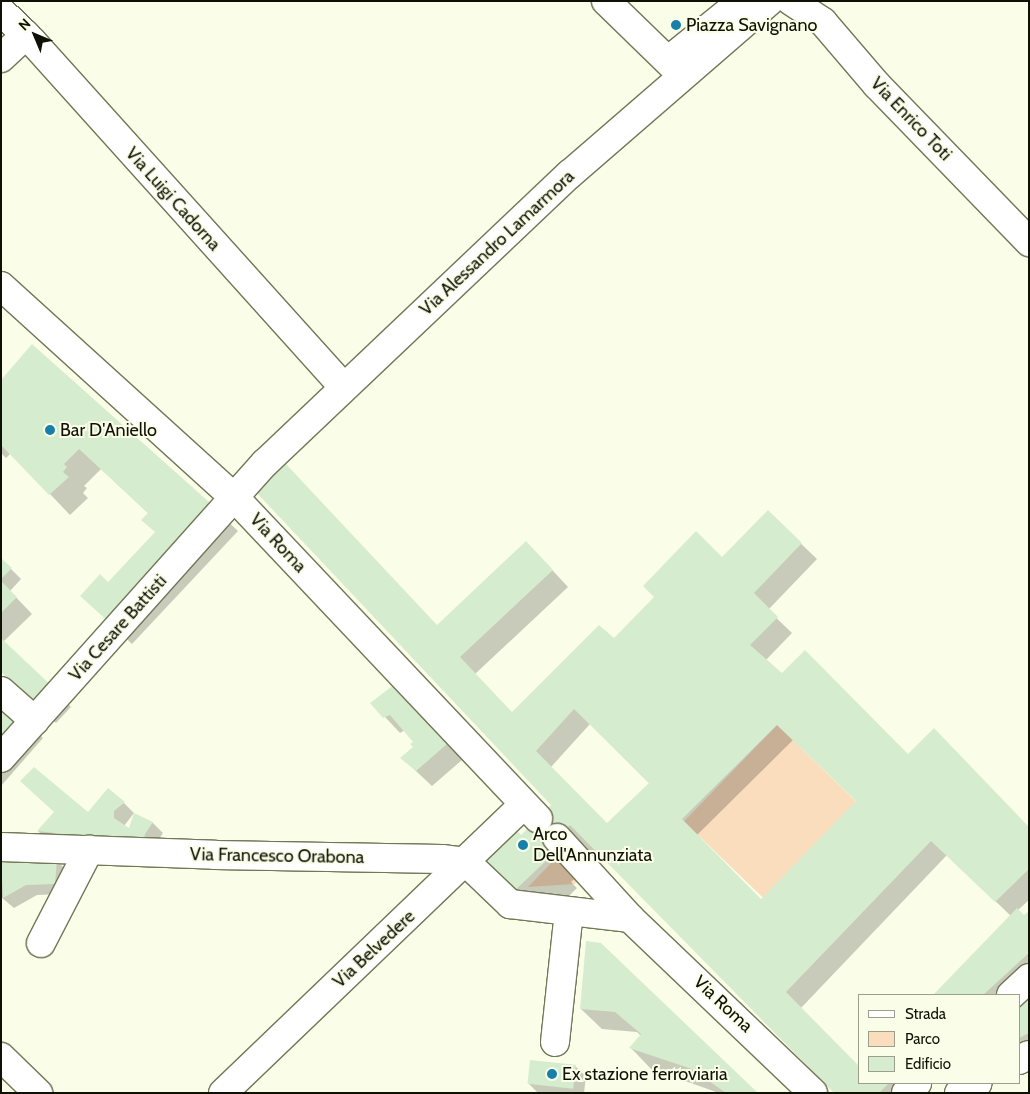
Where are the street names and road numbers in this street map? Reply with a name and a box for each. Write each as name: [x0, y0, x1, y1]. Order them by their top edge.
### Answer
street label: Via Enrico Toti: [866, 73, 956, 165]
street label: Via Luigi Cadorna: [121, 143, 225, 255]
street label: Via Alessandro Lamarmora: [415, 166, 579, 320]
street label: Via Roma: [245, 509, 311, 577]
street label: Via Cesare Battisti: [65, 570, 171, 686]
street label: Via Francesco Orabona: [190, 844, 364, 868]
street label: Via Belvedere: [329, 906, 419, 992]
street label: Via Roma: [689, 971, 757, 1037]

